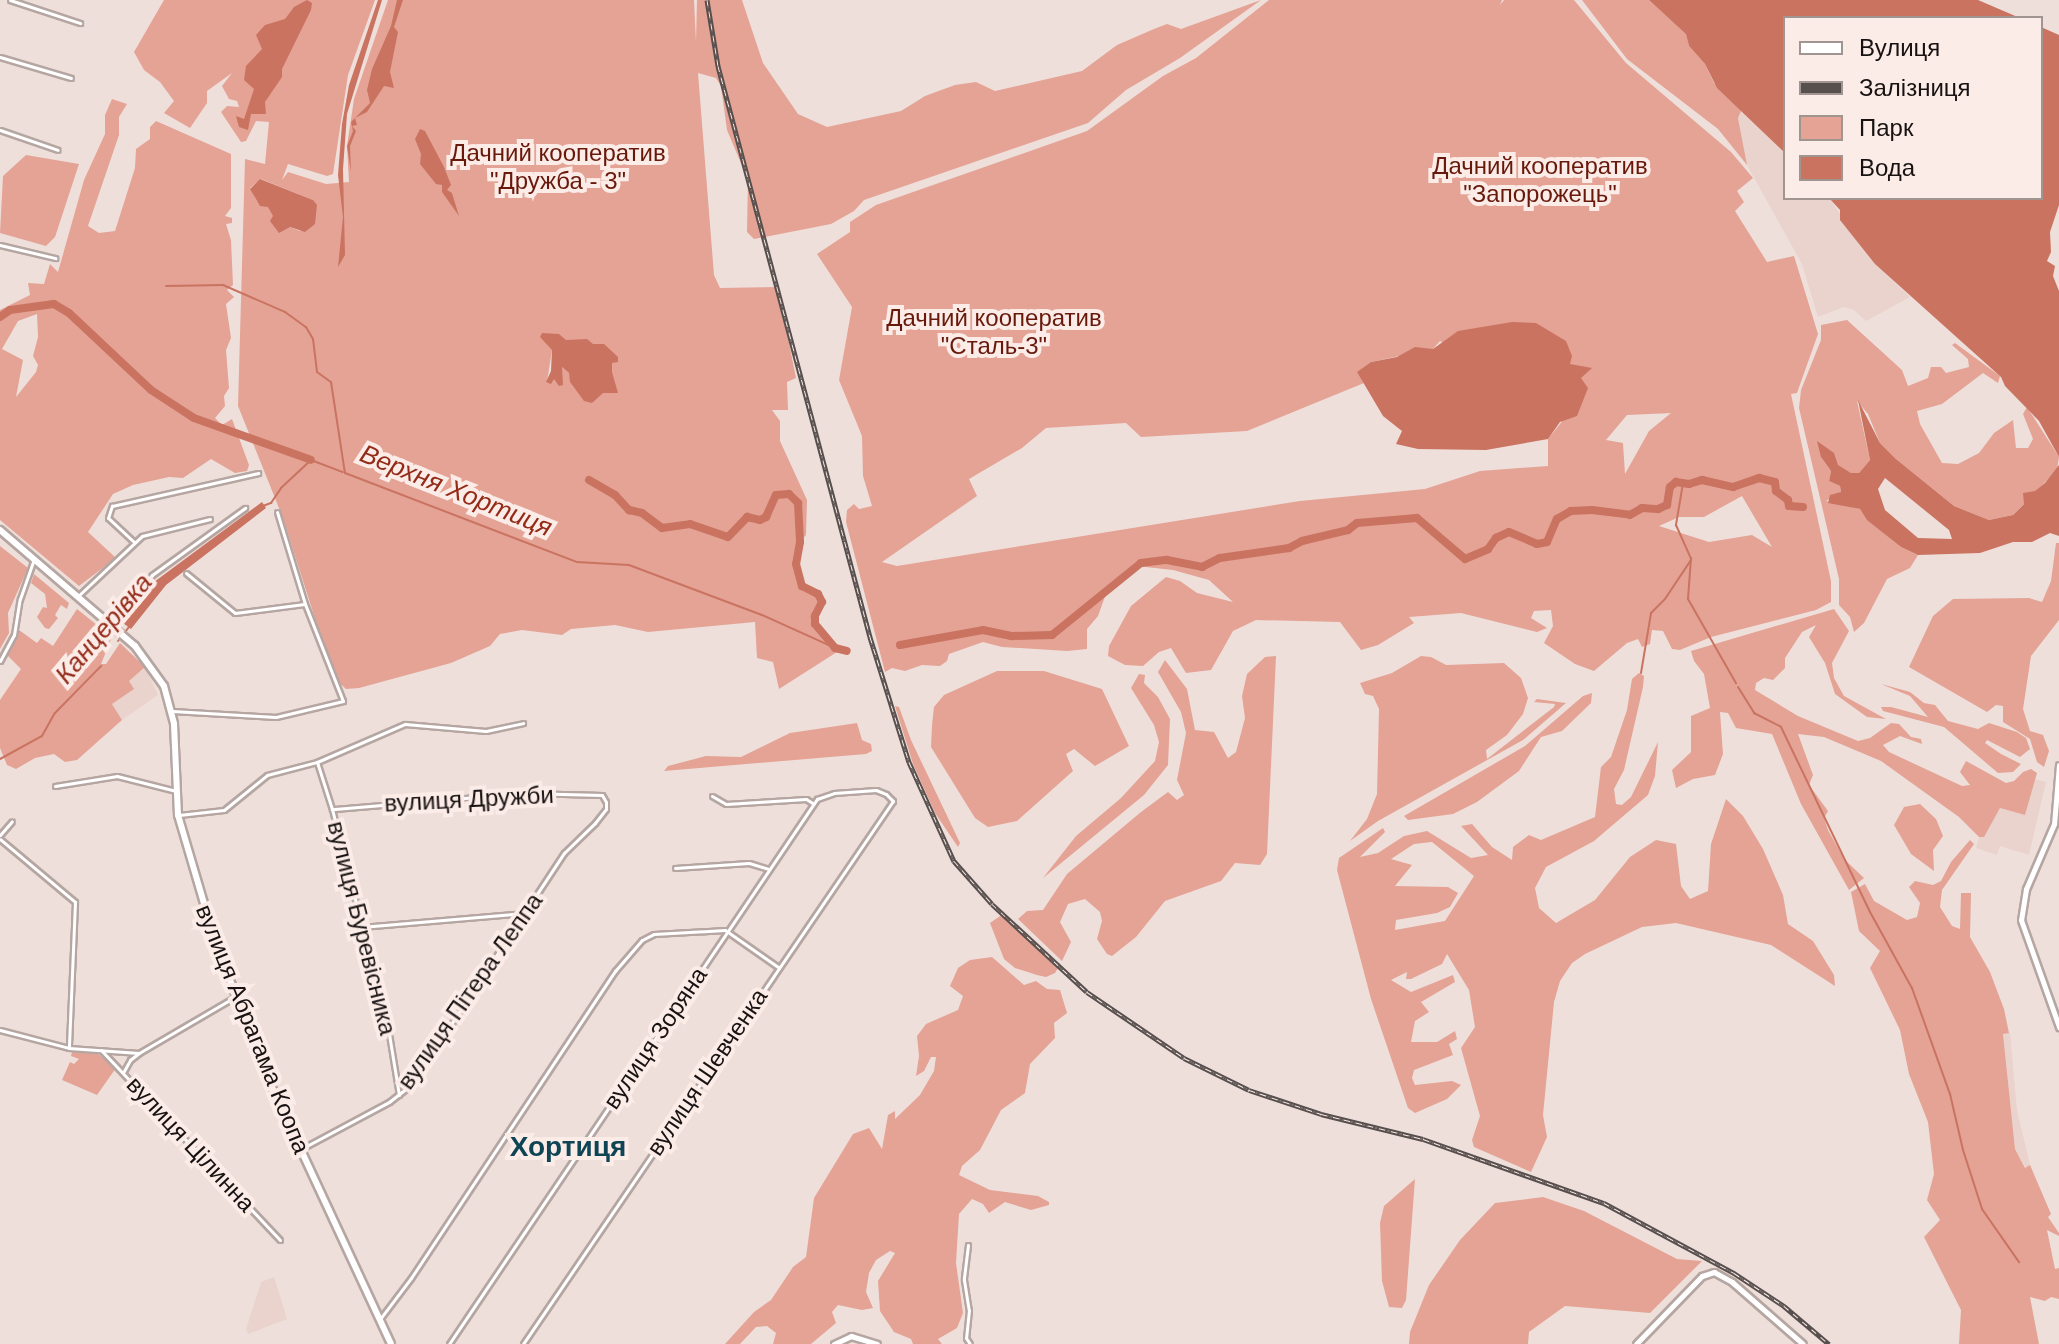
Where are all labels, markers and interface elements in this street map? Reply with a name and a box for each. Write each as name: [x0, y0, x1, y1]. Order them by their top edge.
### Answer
legend: [1783, 16, 2043, 200]
text: Вулиця: [1859, 34, 1940, 61]
text: Залізниця: [1859, 74, 1971, 101]
text: Парк: [1859, 114, 1913, 141]
park label: Дачний кооператив "Дружба - 3": [450, 139, 666, 195]
park label: Дачний кооператив "Запорожець": [1432, 152, 1648, 208]
text: Вода: [1859, 154, 1915, 181]
park label: Дачний кооператив "Сталь-3": [886, 304, 1102, 360]
water label: Верхня Хортиця: [355, 438, 557, 544]
water label: Канцерівка: [49, 568, 159, 690]
street label: вулиця Дружби: [384, 780, 554, 818]
street label: вулиця Буревісника: [322, 818, 402, 1038]
street label: вулиця Пітера Леппа: [391, 887, 549, 1095]
street label: вулиця Абрагама Коопа: [190, 900, 316, 1158]
street label: вулиця Зоряна: [597, 962, 713, 1114]
street label: вулиця Шевченка: [641, 983, 773, 1161]
street label: вулиця Цілинна: [121, 1070, 261, 1218]
district label: Хортиця: [510, 1130, 626, 1164]

